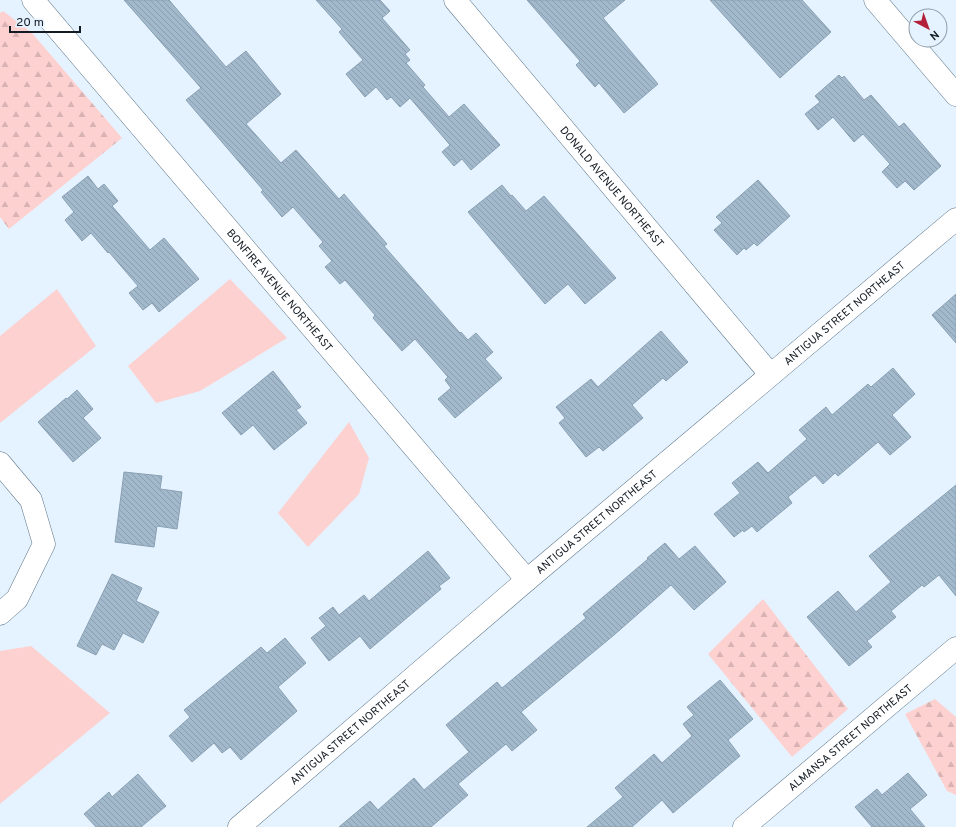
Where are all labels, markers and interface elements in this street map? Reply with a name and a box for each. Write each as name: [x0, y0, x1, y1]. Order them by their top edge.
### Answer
scale bar: [10, 8, 80, 34]
north arrow: [908, 8, 948, 48]
text: 20 m: [16, 15, 44, 31]
text: N: [926, 27, 941, 43]
street label: DONALD AVENUE NORTHEAST: [556, 124, 666, 251]
street label: BONFIRE AVENUE NORTHEAST: [223, 227, 335, 355]
street label: ANTIGUA STREET NORTHEAST: [781, 259, 908, 369]
street label: ANTIGUA STREET NORTHEAST: [533, 467, 660, 577]
street label: ANTIGUA STREET NORTHEAST: [287, 677, 414, 788]
street label: ALMANSA STREET NORTHEAST: [786, 682, 916, 795]

